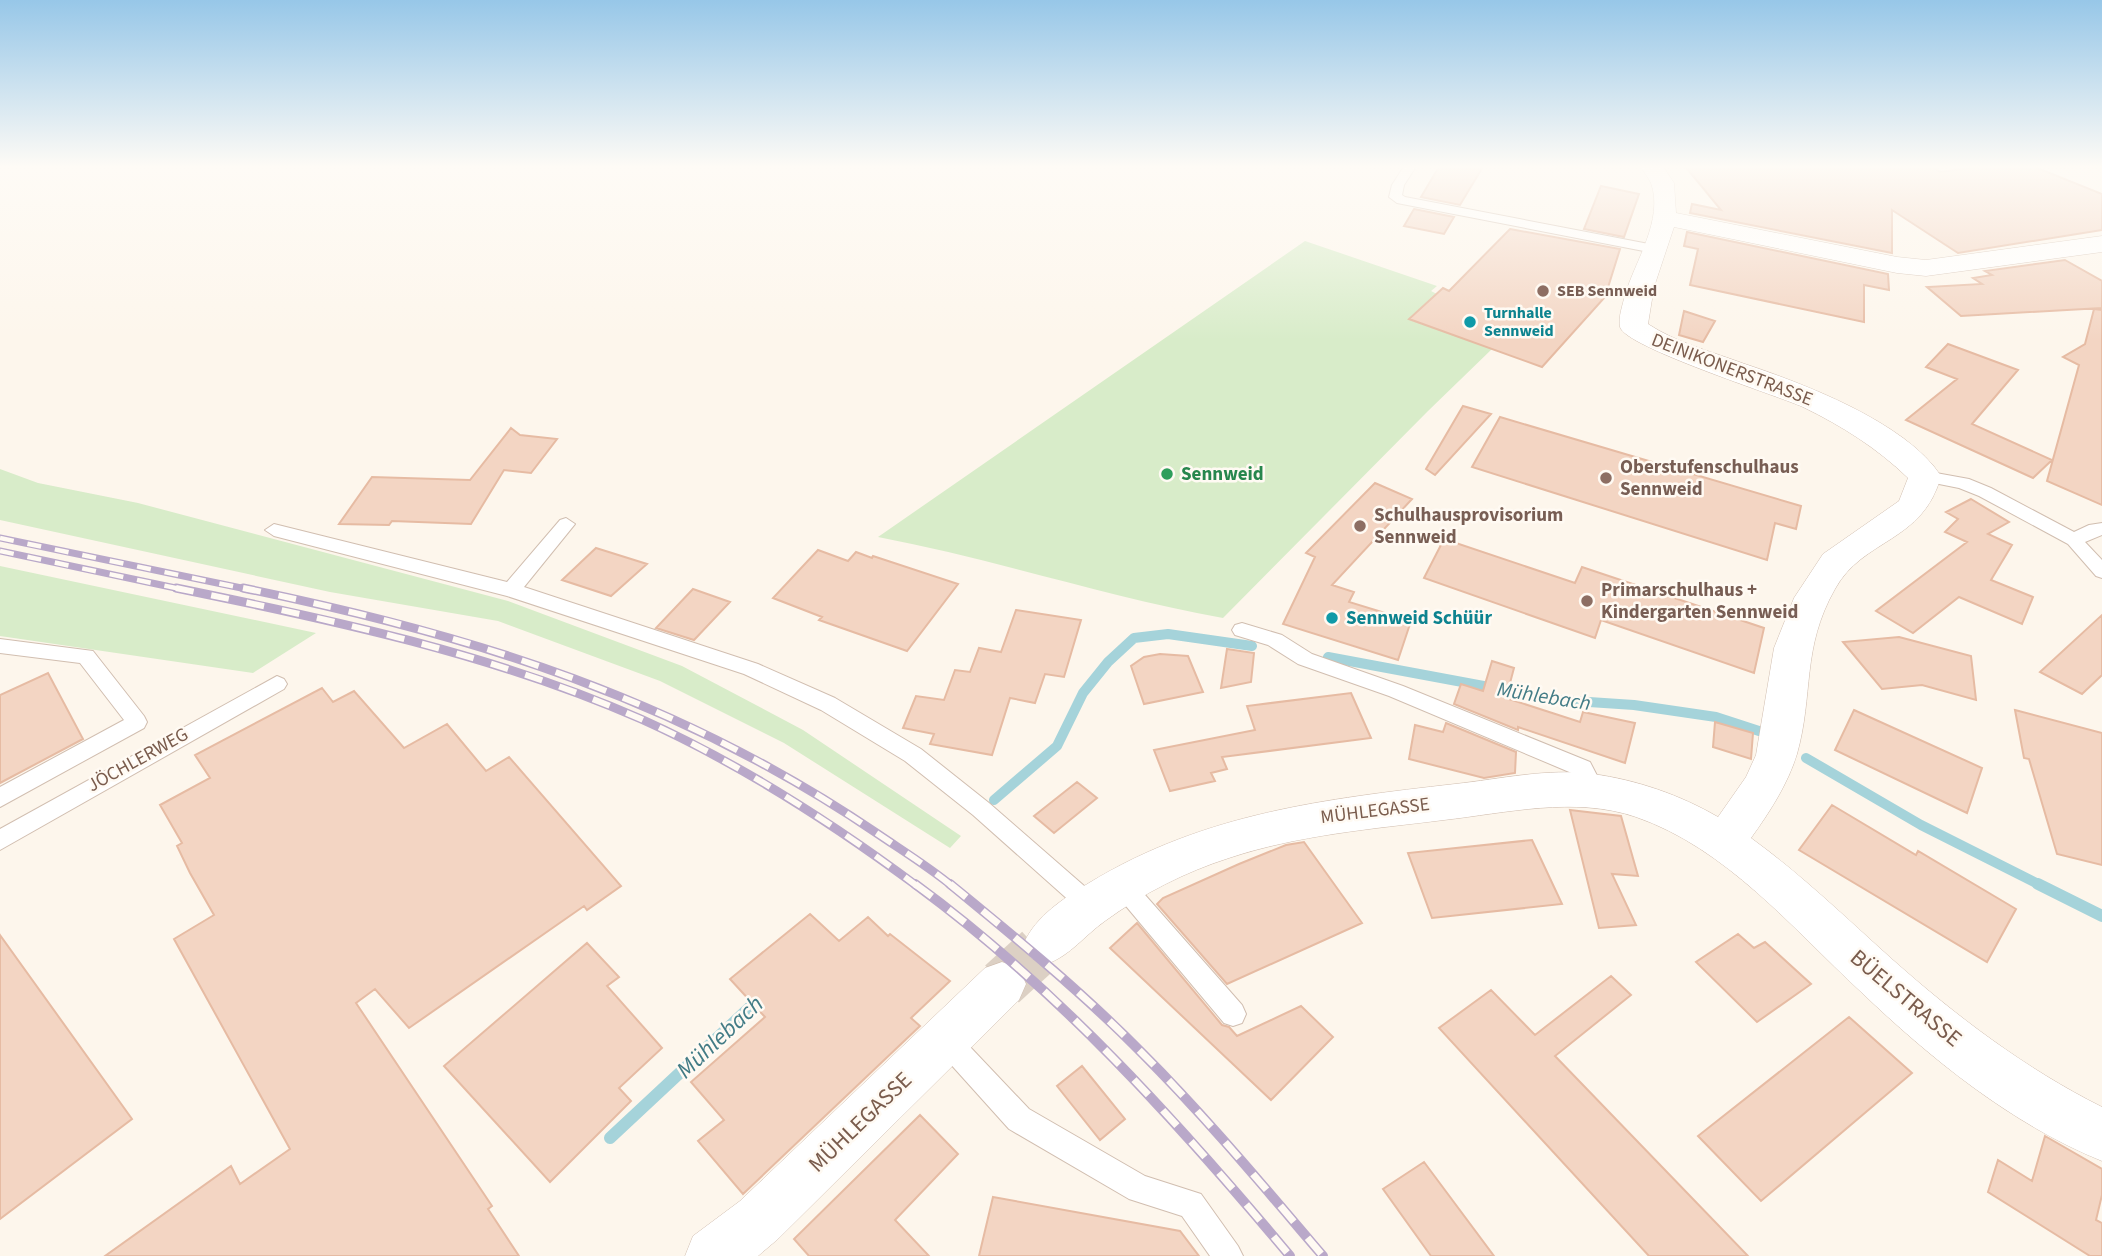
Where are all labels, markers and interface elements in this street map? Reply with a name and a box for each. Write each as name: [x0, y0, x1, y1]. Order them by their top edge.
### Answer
place label: SEB Sennweid: [1557, 280, 1657, 302]
marker: SEB Sennweid: [1535, 283, 1551, 299]
place label: Turnhalle Sennweid: [1484, 302, 1554, 342]
marker: Turnhalle Sennweid: [1462, 314, 1478, 330]
street label: DEINIKONERSTRASSE: [1647, 327, 1817, 413]
place label: Oberstufenschulhaus Sennweid: [1620, 454, 1799, 503]
place label: Sennweid: [1181, 461, 1264, 488]
marker: Sennweid: [1159, 466, 1175, 482]
marker: Oberstufenschulhaus Sennweid: [1598, 470, 1614, 486]
place label: Schulhausprovisorium Sennweid: [1374, 502, 1563, 551]
marker: Schulhausprovisorium Sennweid: [1352, 518, 1368, 534]
place label: Primarschulhaus + Kindergarten Sennweid: [1601, 577, 1798, 626]
marker: Primarschulhaus + Kindergarten Sennweid: [1579, 593, 1595, 609]
place label: Sennweid Schüür: [1346, 605, 1492, 632]
marker: Sennweid Schüür: [1324, 610, 1340, 626]
water label: Mühlebach: [1495, 674, 1593, 718]
street label: JÖCHLERWEG: [83, 721, 193, 799]
street label: MÜHLEGASSE: [1319, 791, 1431, 831]
street label: BÜELSTRASSE: [1843, 941, 1969, 1055]
water label: Mühlebach: [668, 987, 772, 1087]
street label: MÜHLEGASSE: [801, 1064, 919, 1180]

